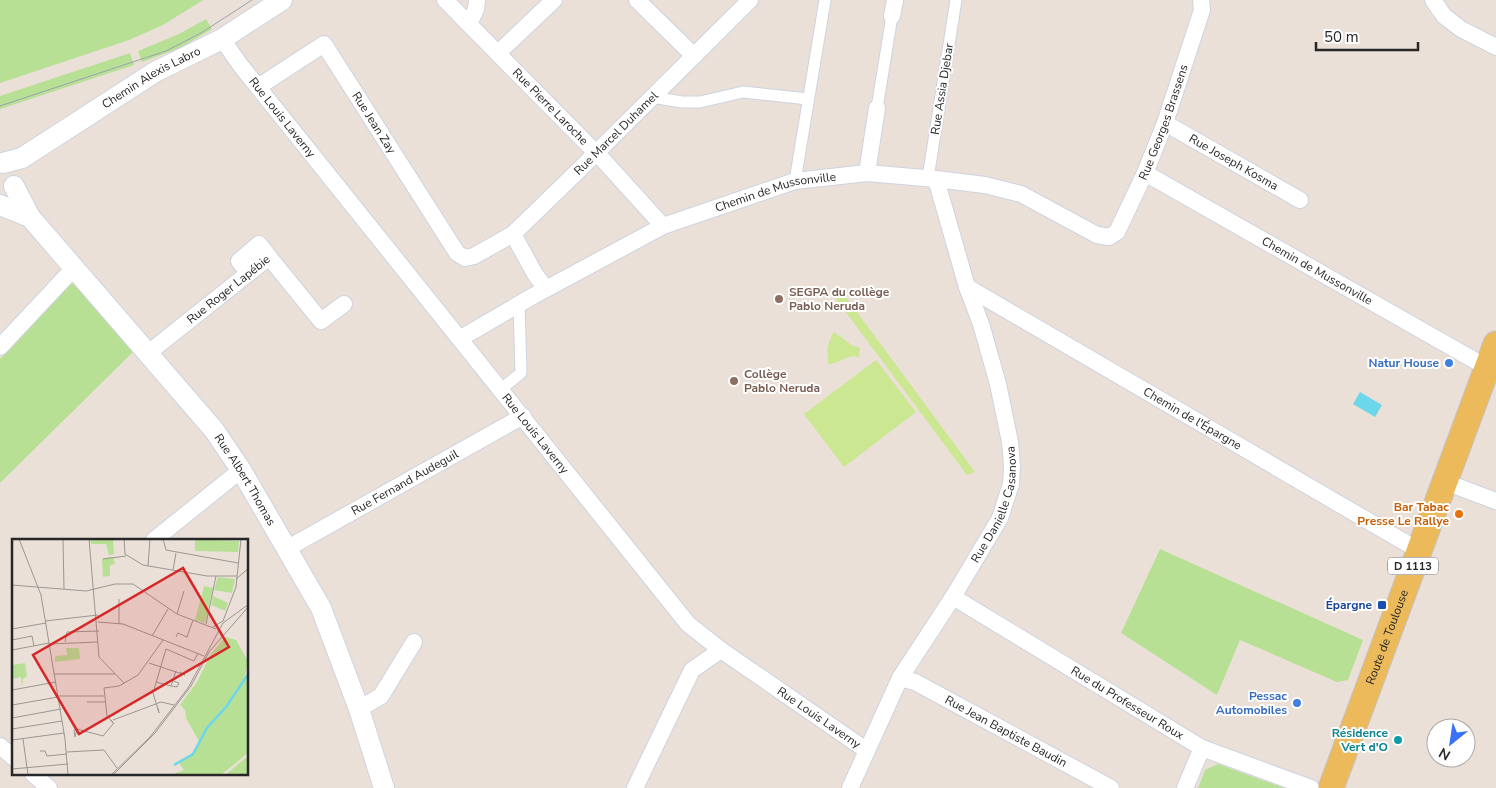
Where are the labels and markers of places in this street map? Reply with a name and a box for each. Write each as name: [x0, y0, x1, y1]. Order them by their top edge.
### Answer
place label: SEGPA du collège Pablo Neruda: [789, 284, 890, 314]
marker: SEGPA du collège Pablo Neruda: [773, 293, 785, 305]
place label: Natur House: [1368, 355, 1439, 371]
marker: Natur House: [1443, 357, 1455, 369]
place label: Collège Pablo Neruda: [744, 366, 820, 396]
marker: Collège Pablo Neruda: [728, 375, 740, 387]
place label: Bar Tabac Presse Le Rallye: [1357, 499, 1449, 529]
marker: Bar Tabac Presse Le Rallye: [1453, 508, 1465, 520]
place label: Épargne: [1326, 597, 1372, 613]
marker: Épargne: [1376, 599, 1388, 611]
place label: Pessac Automobiles: [1216, 688, 1287, 718]
marker: Pessac Automobiles: [1291, 697, 1303, 709]
place label: Résidence Vert d'O: [1332, 725, 1388, 755]
marker: Résidence Vert d'O: [1392, 734, 1404, 746]

